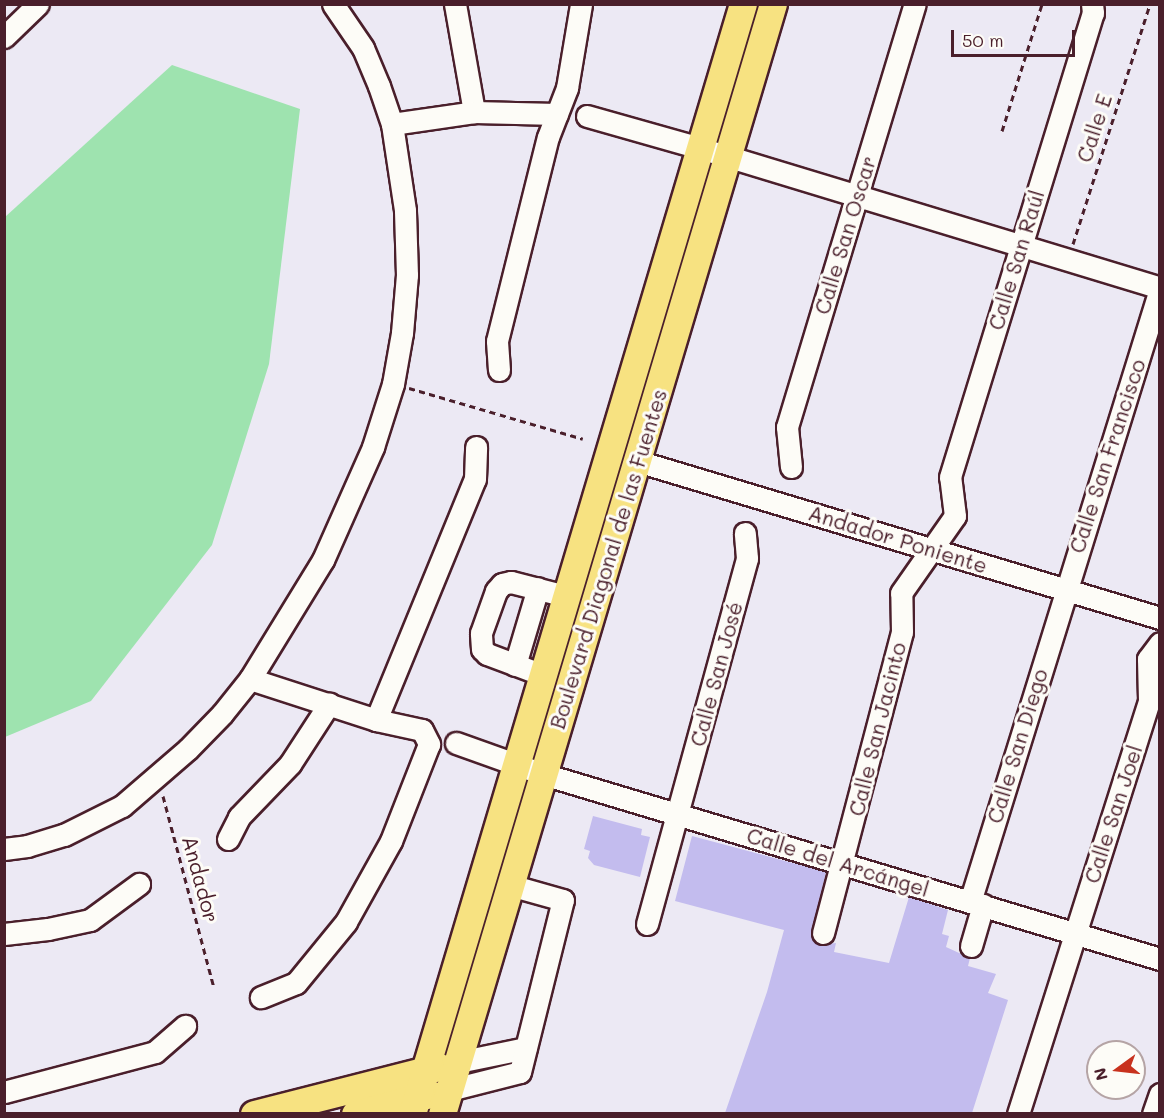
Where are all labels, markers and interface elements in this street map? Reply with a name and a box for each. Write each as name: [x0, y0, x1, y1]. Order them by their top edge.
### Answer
scale bar: [954, 18, 1078, 56]
text: 50 m: [962, 28, 1004, 52]
street label: Calle E: [1071, 91, 1117, 165]
street label: Calle San Oscar: [809, 153, 881, 317]
street label: Calle San Raúl: [983, 187, 1049, 333]
street label: Calle San Francisco: [1064, 356, 1150, 556]
street label: Boulevard Diagonal de las Fuentes: [544, 386, 672, 732]
street label: Andador Poniente: [805, 500, 991, 578]
street label: Calle San José: [685, 599, 747, 749]
street label: Calle San Jacinto: [843, 639, 911, 819]
street label: Calle San Diego: [982, 666, 1052, 826]
street label: Calle San Joel: [1079, 742, 1147, 886]
street label: Calle del Arcángel: [744, 822, 932, 902]
street label: Andador: [177, 833, 225, 925]
north arrow: [1086, 1040, 1146, 1100]
text: N: [1088, 1066, 1112, 1083]

